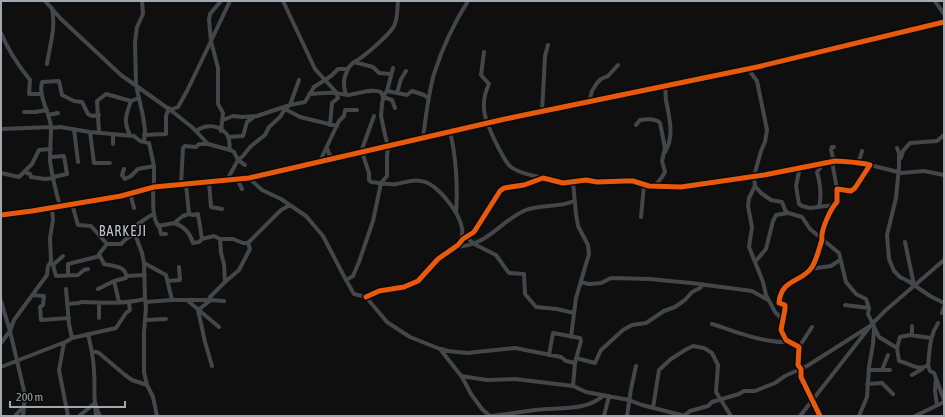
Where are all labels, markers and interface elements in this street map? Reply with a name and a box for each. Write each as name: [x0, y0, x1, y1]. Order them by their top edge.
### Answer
district label: BARKEJI: [99, 223, 147, 239]
scale bar: [10, 383, 125, 409]
text: 200 m: [16, 390, 43, 404]

